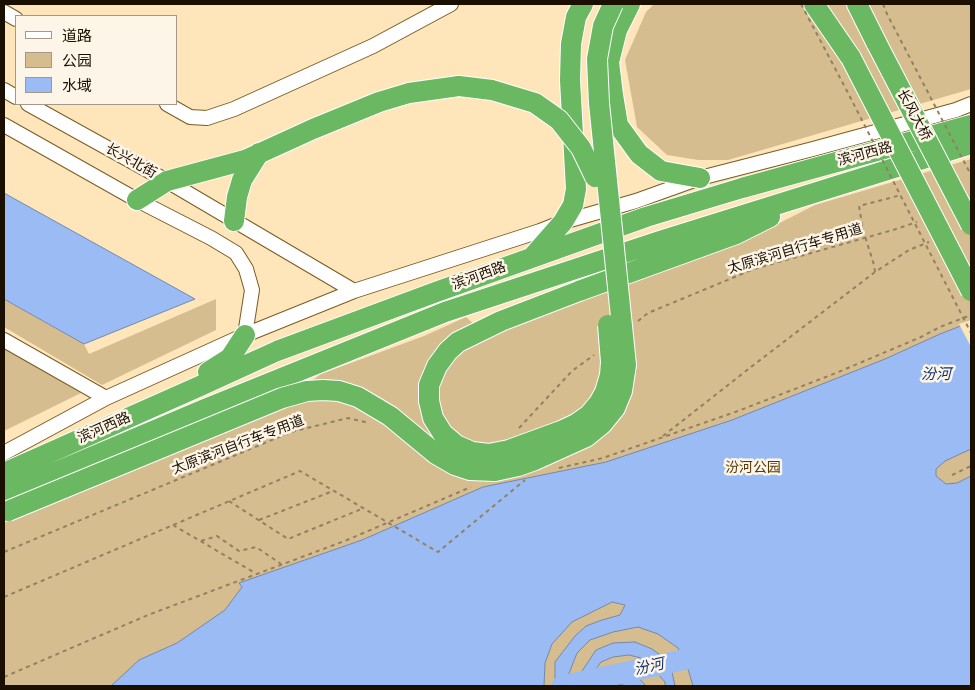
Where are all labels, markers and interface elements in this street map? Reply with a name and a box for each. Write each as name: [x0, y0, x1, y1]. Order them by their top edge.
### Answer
legend: [15, 15, 178, 105]
text: 道路: [62, 27, 92, 45]
text: 公园: [62, 52, 92, 70]
text: 水域: [62, 77, 92, 95]
street label: 长风大桥: [893, 86, 935, 144]
street label: 滨河西路: [836, 139, 894, 169]
street label: 长兴北街: [102, 140, 160, 182]
street label: 太原滨河自行车专用道: [726, 221, 864, 277]
street label: 滨河西路: [450, 259, 508, 293]
water label: 汾河: [921, 366, 951, 384]
street label: 滨河西路: [75, 409, 133, 447]
street label: 太原滨河自行车专用道: [170, 412, 306, 478]
park label: 汾河公园: [725, 460, 781, 476]
water label: 汾河: [632, 655, 666, 679]

